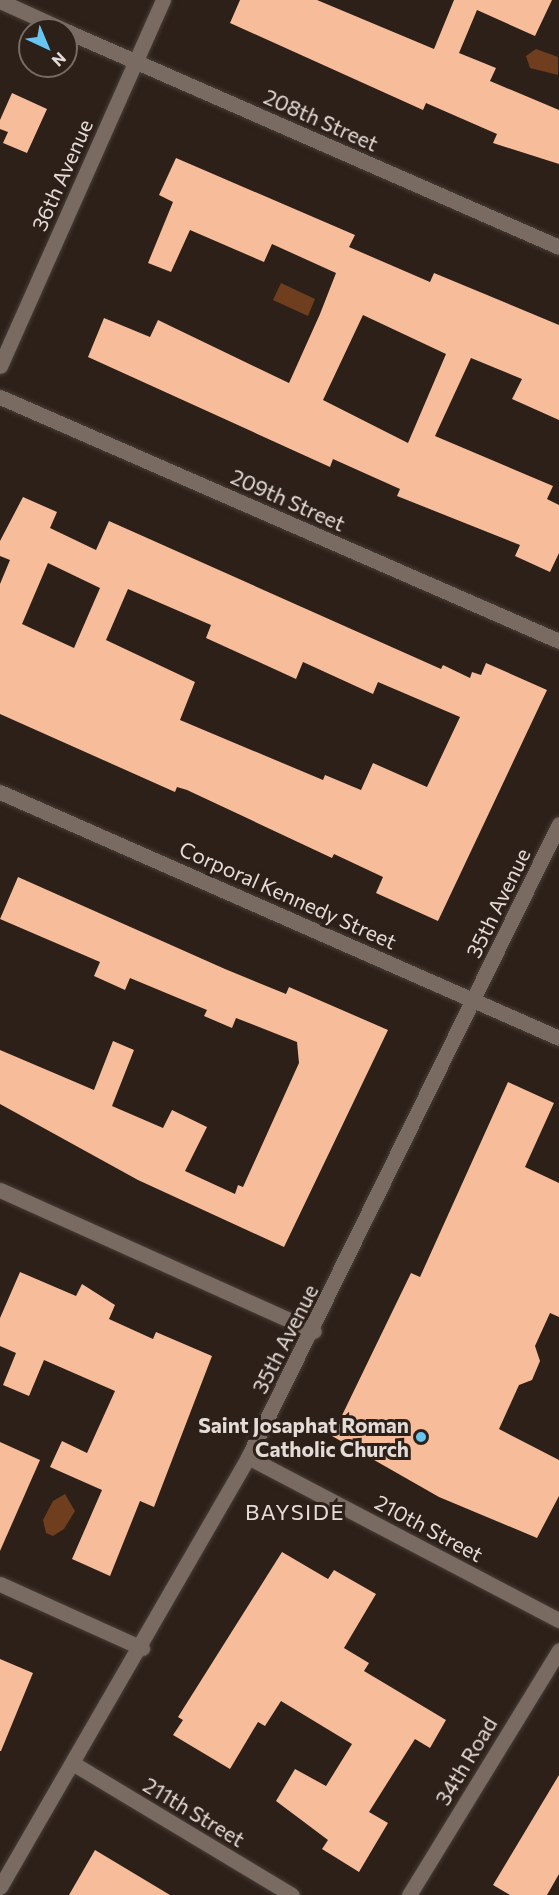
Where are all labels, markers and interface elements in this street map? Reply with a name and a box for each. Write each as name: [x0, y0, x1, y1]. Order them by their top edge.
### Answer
north arrow: [18, 18, 78, 78]
text: N: [49, 49, 70, 71]
street label: 208th Street: [260, 84, 382, 156]
street label: 36th Avenue: [26, 115, 98, 235]
street label: 209th Street: [227, 464, 349, 536]
street label: Corporal Kennedy Street: [176, 836, 400, 954]
street label: 35th Avenue: [461, 844, 535, 962]
street label: 35th Avenue: [247, 1280, 323, 1398]
place label: Saint Josaphat Roman Catholic Church: [198, 1412, 409, 1462]
marker: Saint Josaphat Roman Catholic Church: [414, 1430, 428, 1444]
street label: 210th Street: [371, 1489, 487, 1567]
district label: BAYSIDE: [245, 1499, 345, 1525]
street label: 34th Road: [430, 1712, 502, 1810]
street label: 211th Street: [139, 1772, 249, 1852]

